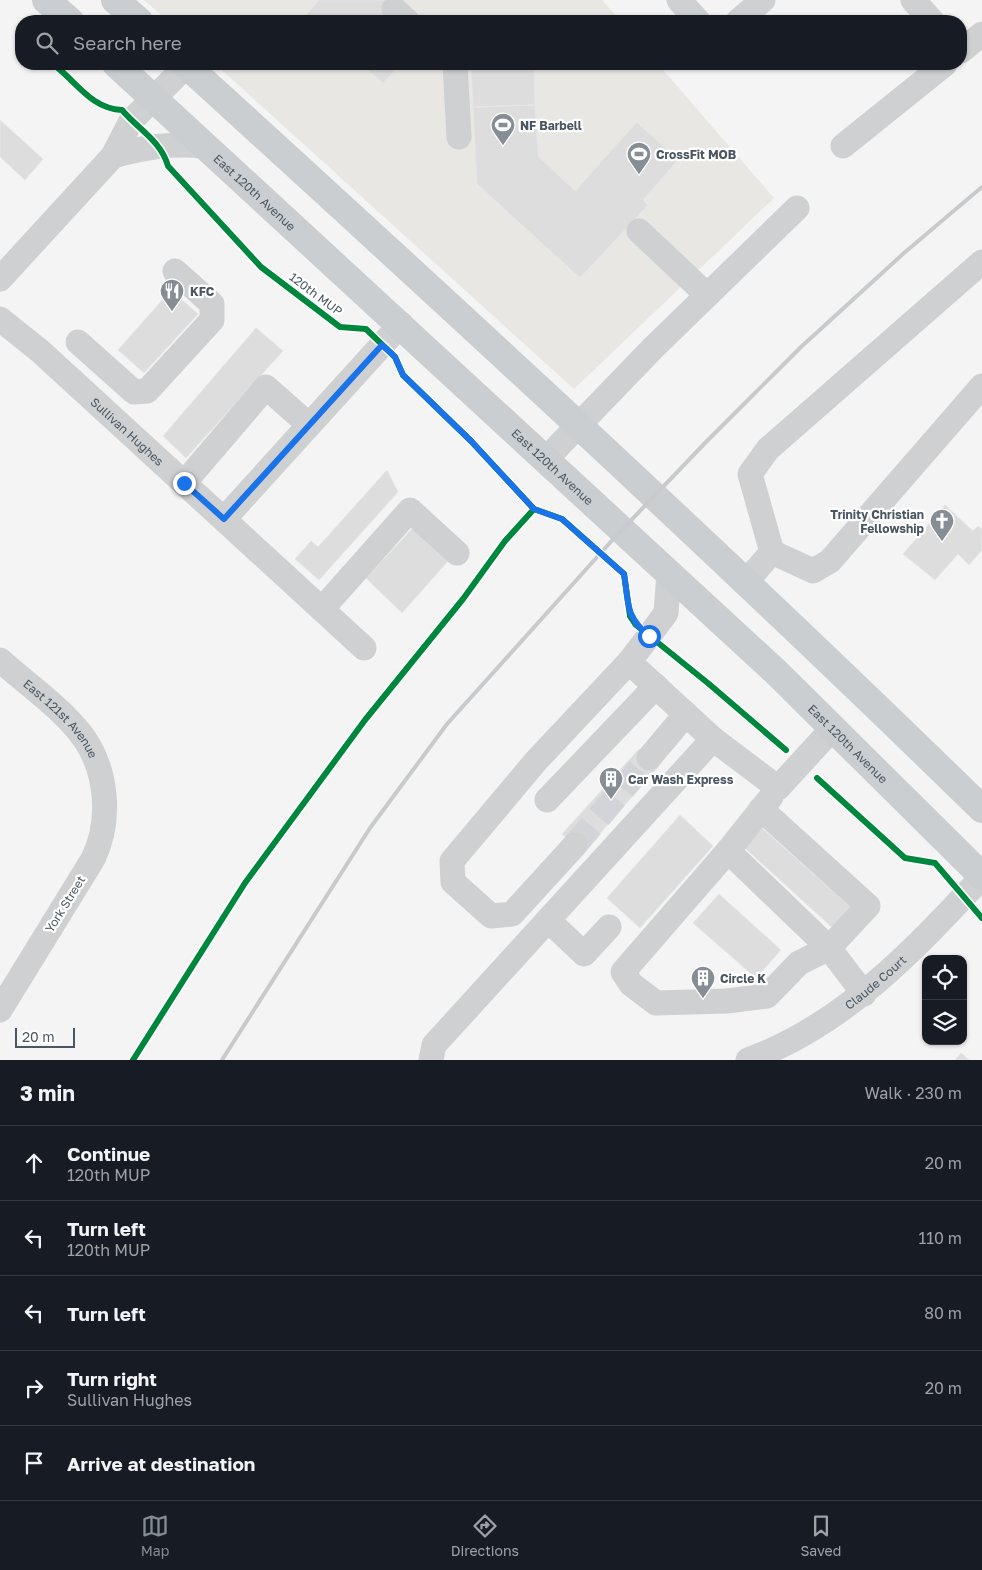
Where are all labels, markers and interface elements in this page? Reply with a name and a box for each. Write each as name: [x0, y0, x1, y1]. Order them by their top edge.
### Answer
search box: [15, 15, 967, 70]
icon: search: [33, 29, 61, 57]
text: Search here: [73, 31, 182, 54]
sports icon: NF Barbell: [490, 112, 516, 146]
place label: NF Barbell: [520, 118, 582, 133]
sports icon: CrossFit MOB: [626, 141, 652, 175]
place label: CrossFit MOB: [656, 147, 737, 162]
street label: East 120th Avenue: [211, 151, 299, 234]
street label: 120th MUP: [287, 269, 346, 319]
restaurant icon: KFC: [159, 278, 185, 312]
place label: KFC: [190, 284, 215, 299]
street label: Sullivan Hughes: [88, 394, 167, 469]
street label: East 120th Avenue: [509, 425, 597, 508]
route end: [173, 472, 196, 495]
place label: Trinity Christian Fellowship: [830, 507, 925, 536]
church icon: Trinity Christian Fellowship: [929, 508, 955, 542]
route start: [638, 625, 661, 648]
street label: East 121st Avenue: [21, 676, 101, 760]
street label: East 120th Avenue: [805, 701, 891, 786]
building icon: Car Wash Express: [598, 766, 624, 800]
place label: Car Wash Express: [628, 772, 734, 787]
street label: York Street: [42, 873, 88, 935]
street label: Claude Court: [841, 952, 909, 1012]
map controls: [922, 955, 967, 1045]
button: locate: [922, 955, 967, 1000]
building icon: Circle K: [690, 965, 716, 999]
place label: Circle K: [720, 971, 766, 986]
button: layers: [922, 1000, 967, 1045]
scale bar: [15, 1025, 75, 1048]
text: 20 m: [22, 1028, 55, 1045]
text: 3 min: [20, 1080, 75, 1106]
text: Walk · 230 m: [865, 1083, 962, 1103]
text: Continue: [67, 1142, 150, 1165]
icon: ahead: [20, 1149, 48, 1177]
text: 20 m: [925, 1153, 962, 1173]
text: 120th MUP: [67, 1165, 150, 1185]
text: Turn left: [67, 1217, 146, 1240]
icon: left: [20, 1224, 48, 1252]
text: 110 m: [918, 1228, 962, 1248]
text: 120th MUP: [67, 1240, 150, 1260]
icon: left: [20, 1299, 48, 1327]
text: Turn left: [67, 1302, 146, 1325]
text: 80 m: [924, 1303, 962, 1323]
text: Turn right: [67, 1367, 157, 1390]
icon: right: [20, 1374, 48, 1402]
text: 20 m: [925, 1378, 962, 1398]
text: Sullivan Hughes: [67, 1390, 192, 1410]
icon: arrive: [20, 1449, 48, 1477]
text: Arrive at destination: [67, 1452, 255, 1475]
tab: Map: [141, 1512, 169, 1559]
tab: Directions: [451, 1512, 519, 1559]
tab: Saved: [800, 1512, 841, 1559]

